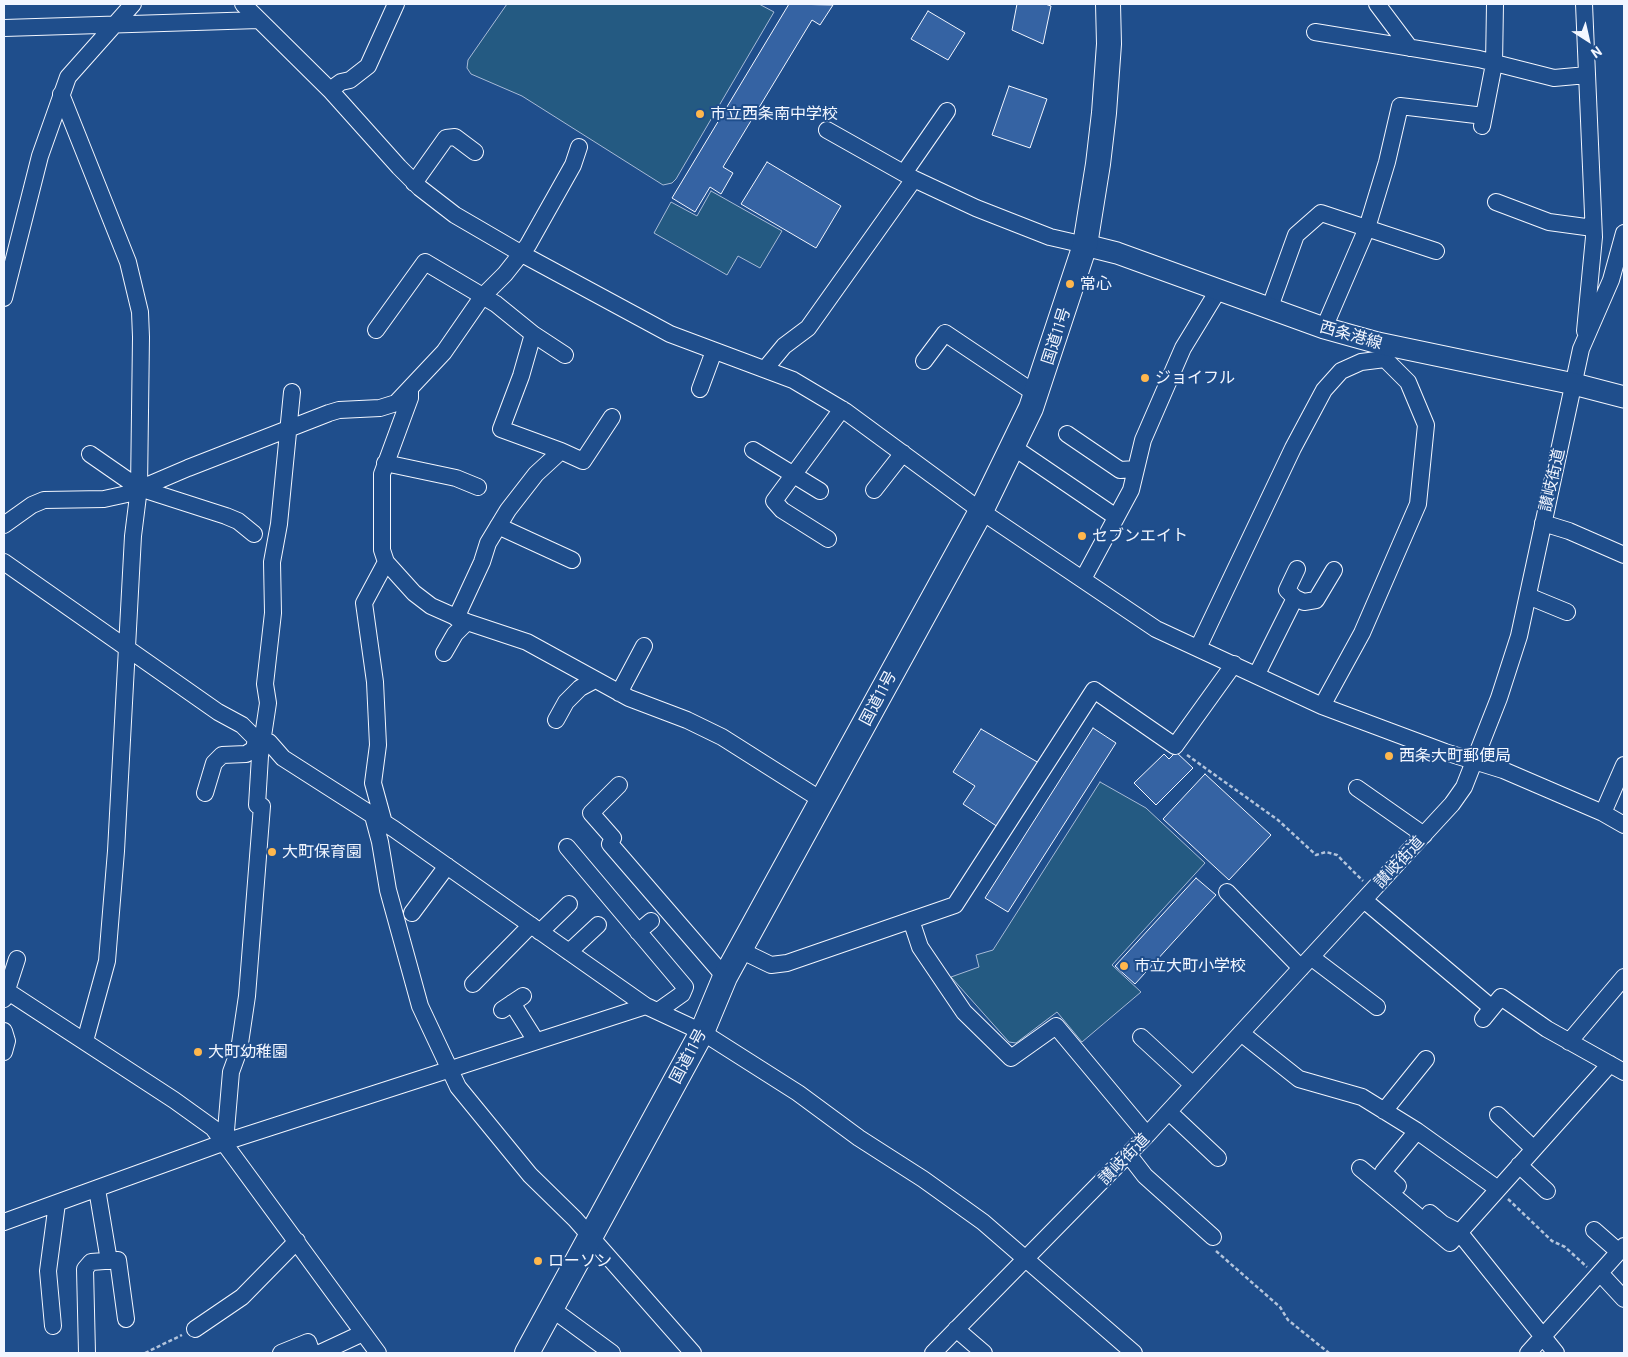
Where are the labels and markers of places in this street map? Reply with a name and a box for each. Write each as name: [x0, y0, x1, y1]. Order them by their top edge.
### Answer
place label: 市立西条南中学校: [710, 104, 838, 124]
marker: 市立西条南中学校: [694, 108, 706, 120]
place label: 常心: [1080, 274, 1112, 294]
marker: 常心: [1064, 278, 1076, 290]
place label: ジョイフル: [1155, 368, 1235, 388]
marker: ジョイフル: [1139, 372, 1151, 384]
place label: セブンエイト: [1092, 526, 1188, 546]
marker: セブンエイト: [1076, 530, 1088, 542]
place label: 西条大町郵便局: [1399, 746, 1511, 766]
marker: 西条大町郵便局: [1383, 750, 1395, 762]
place label: 大町保育園: [282, 842, 362, 862]
marker: 大町保育園: [266, 846, 278, 858]
place label: 市立大町小学校: [1134, 956, 1246, 976]
marker: 市立大町小学校: [1118, 960, 1130, 972]
place label: 大町幼稚園: [208, 1042, 288, 1062]
marker: 大町幼稚園: [192, 1046, 204, 1058]
place label: ローソン: [548, 1251, 612, 1271]
marker: ローソン: [532, 1255, 544, 1267]

